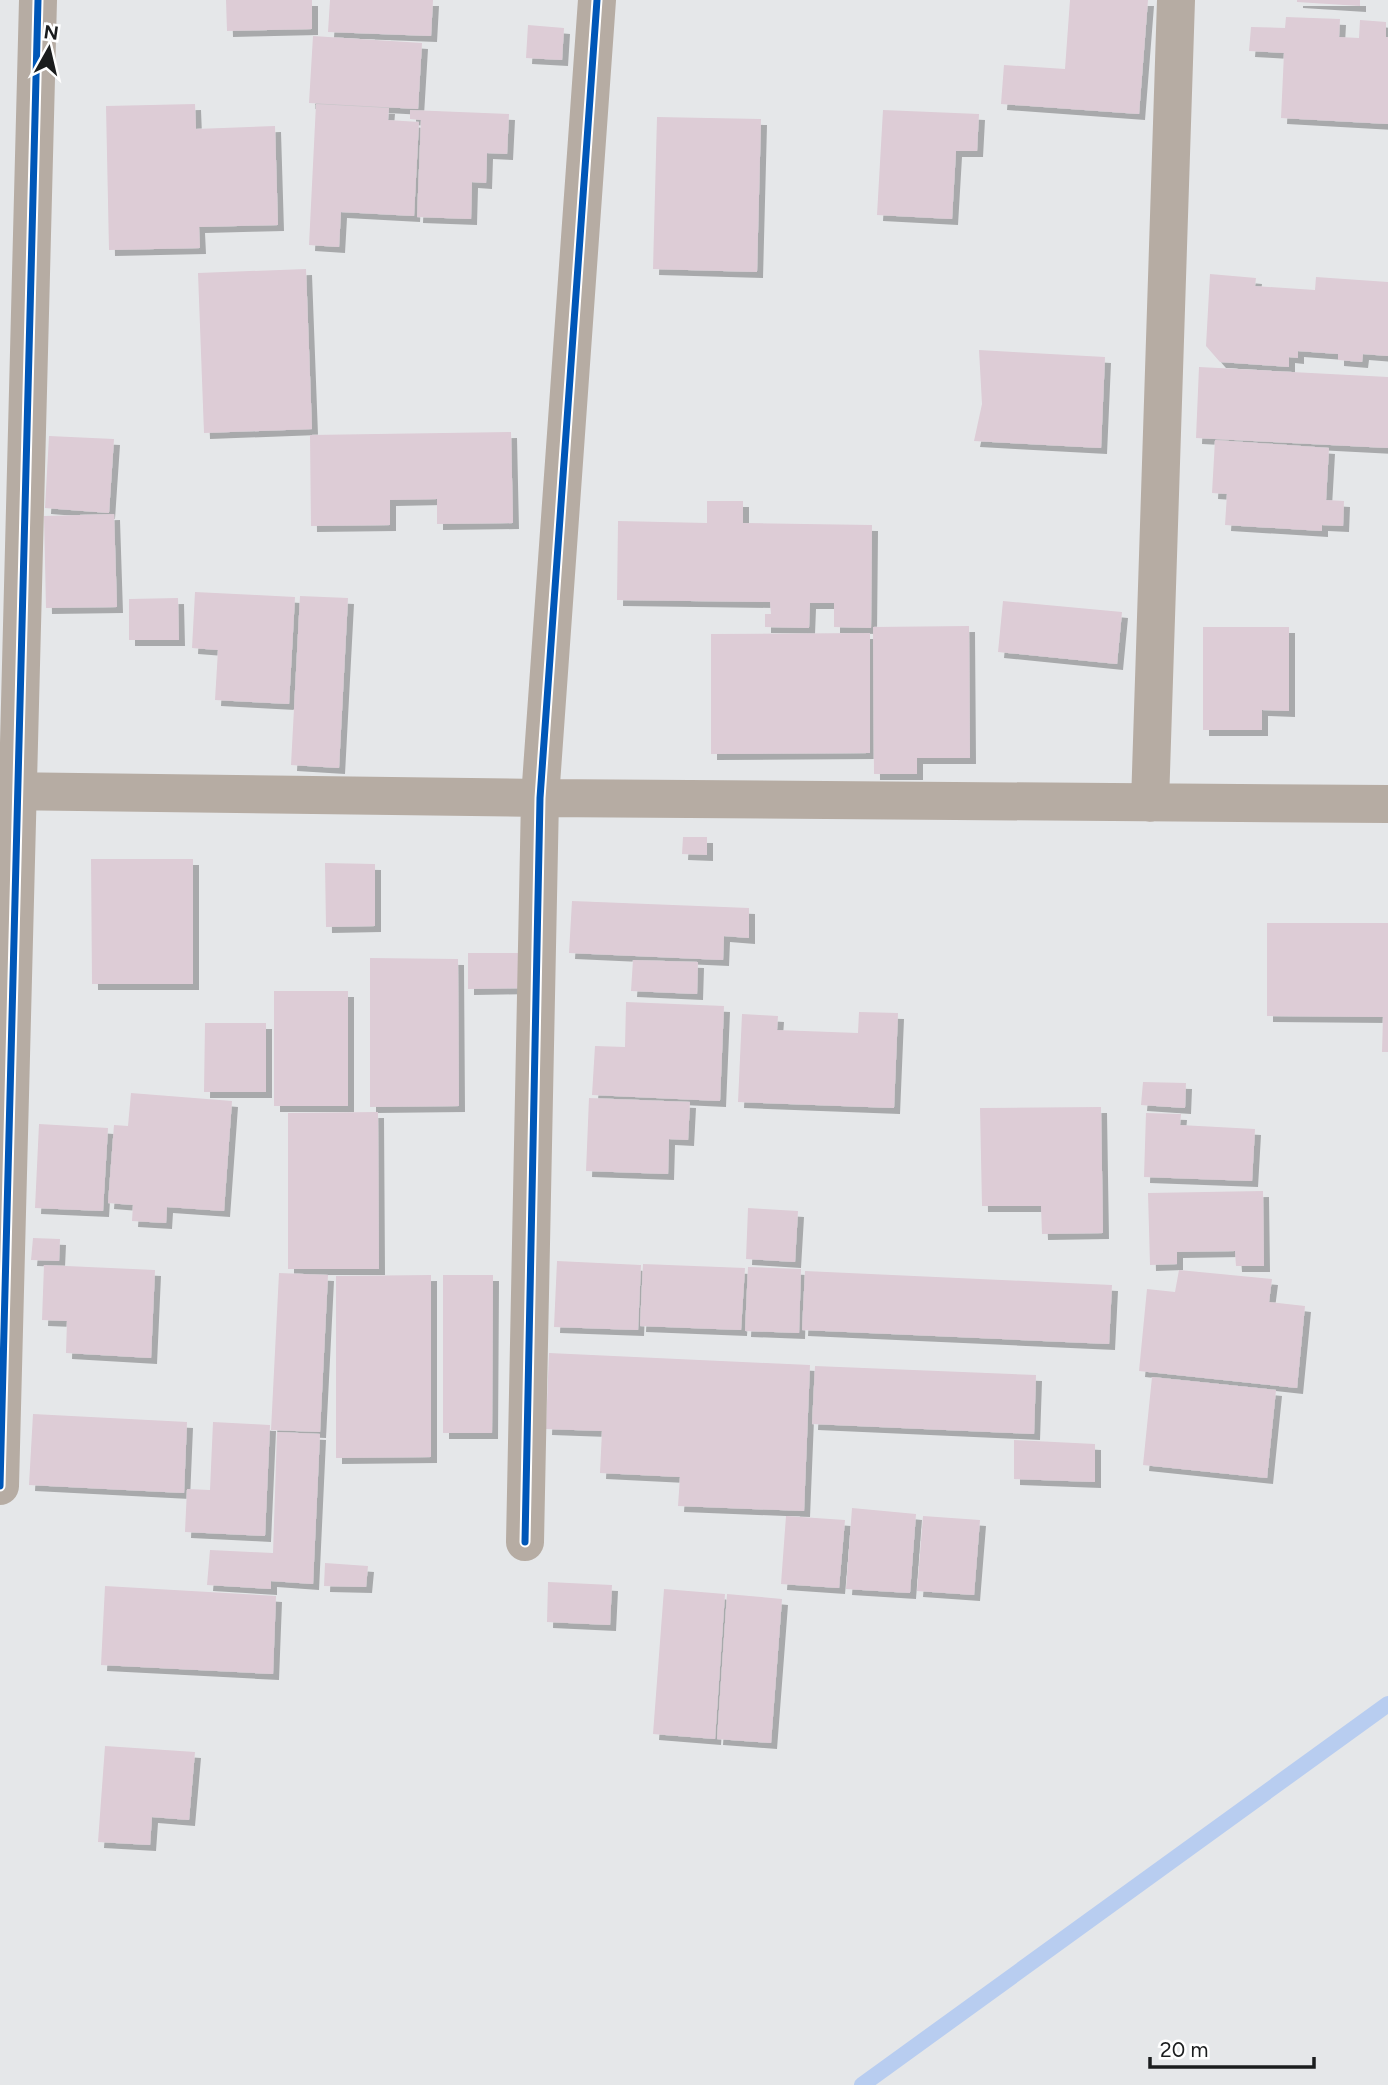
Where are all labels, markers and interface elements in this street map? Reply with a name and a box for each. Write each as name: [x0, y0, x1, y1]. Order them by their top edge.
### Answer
north arrow: [14, 14, 84, 84]
text: N: [42, 20, 60, 45]
scale bar: [1150, 2025, 1314, 2070]
text: 20 m: [1160, 2037, 1208, 2062]

